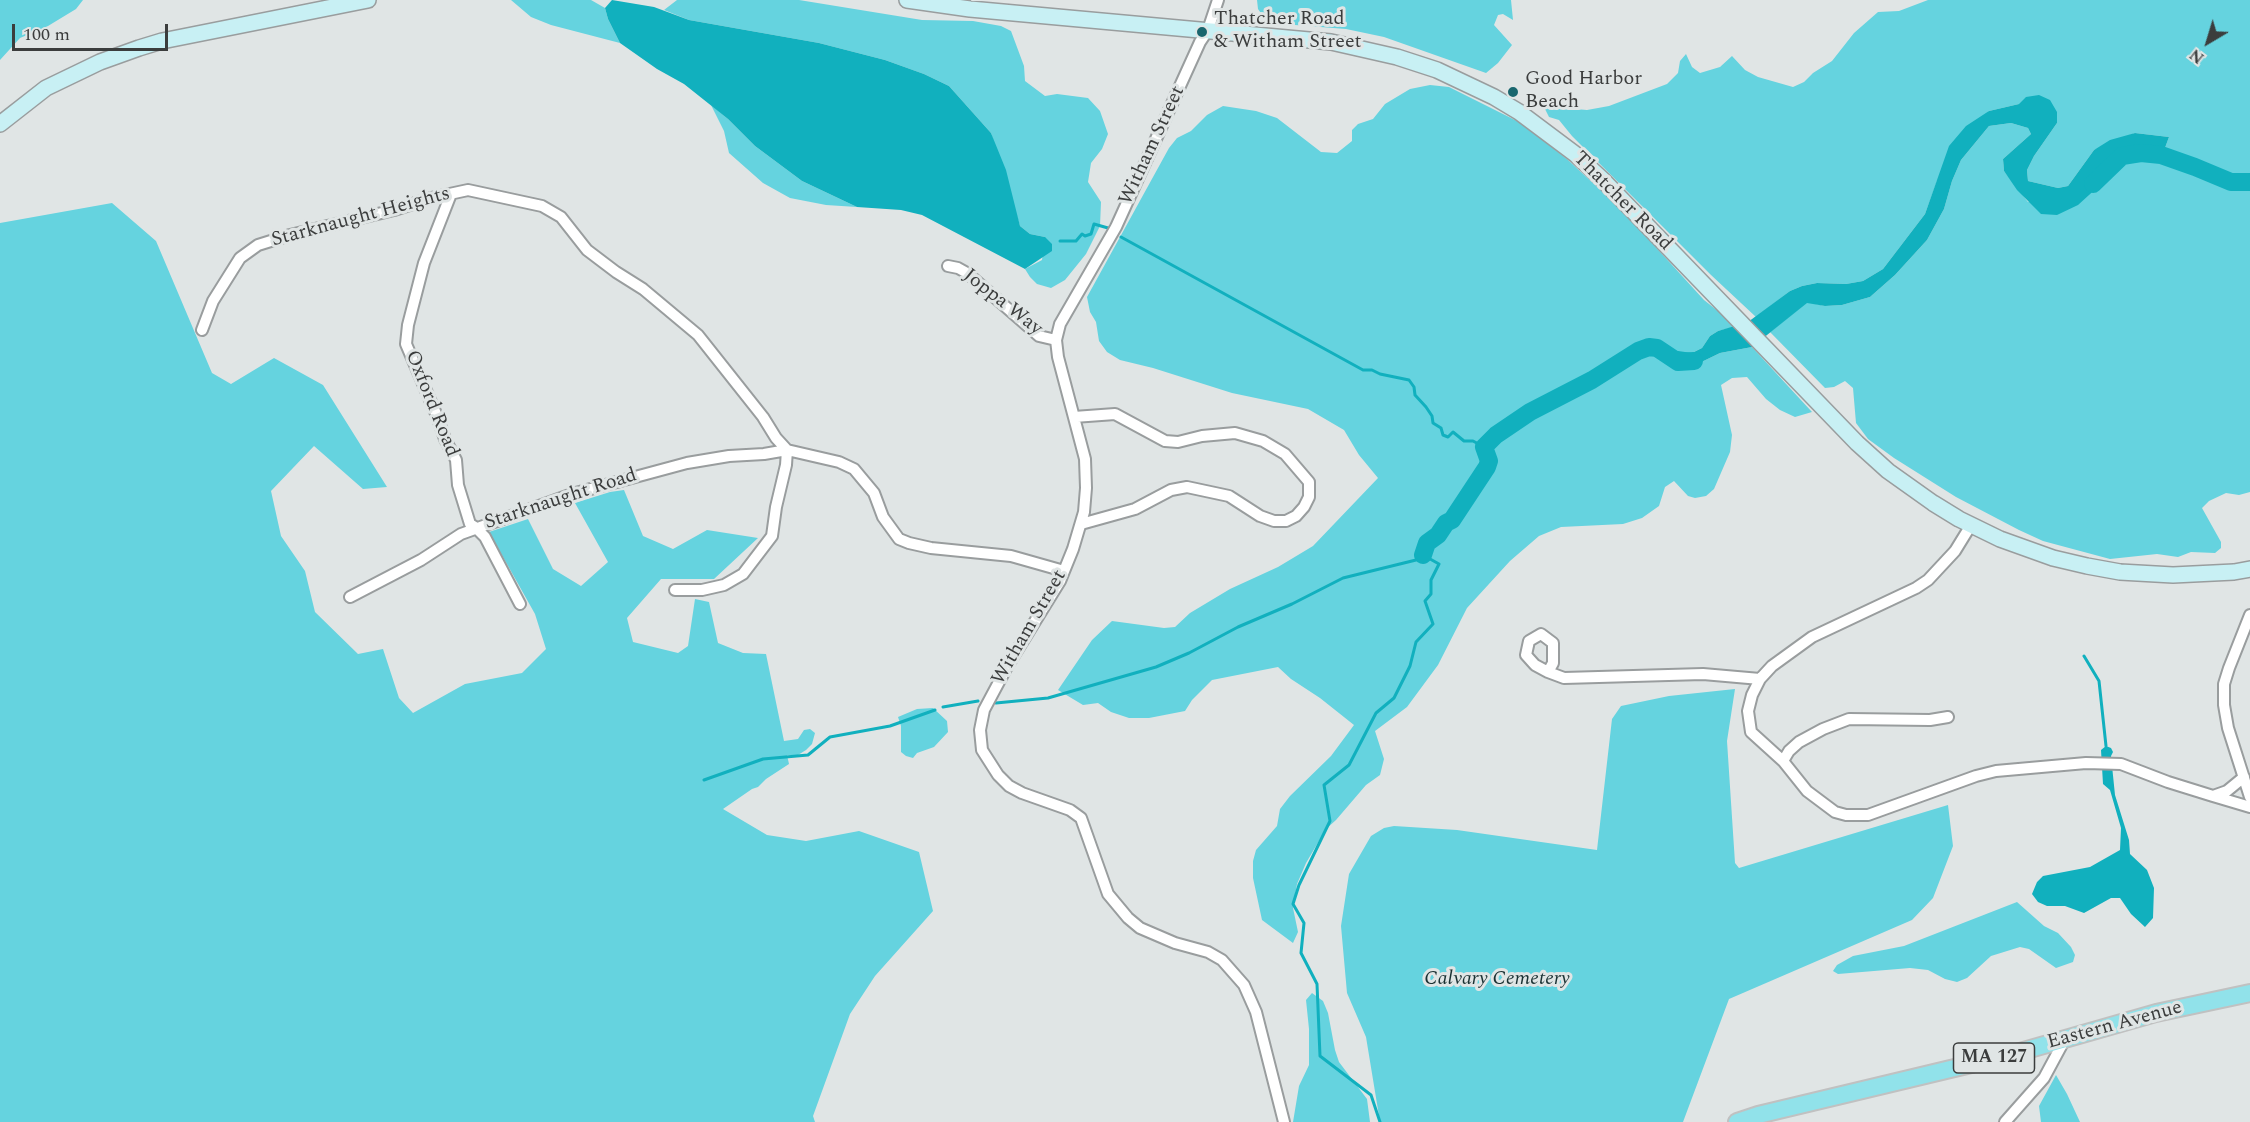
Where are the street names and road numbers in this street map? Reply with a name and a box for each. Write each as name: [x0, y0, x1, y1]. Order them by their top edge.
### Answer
street label: Witham Street: [1115, 83, 1191, 209]
street label: Thatcher Road: [1567, 147, 1677, 257]
street label: Starknaught Heights: [269, 183, 453, 253]
street label: Joppa Way: [957, 265, 1047, 341]
street label: Oxford Road: [399, 347, 463, 461]
street label: Starknaught Road: [482, 464, 640, 536]
street label: Witham Street: [987, 566, 1073, 690]
street label: Eastern Avenue: [2045, 996, 2185, 1056]
road number: MA 127: [1954, 1043, 2034, 1073]

